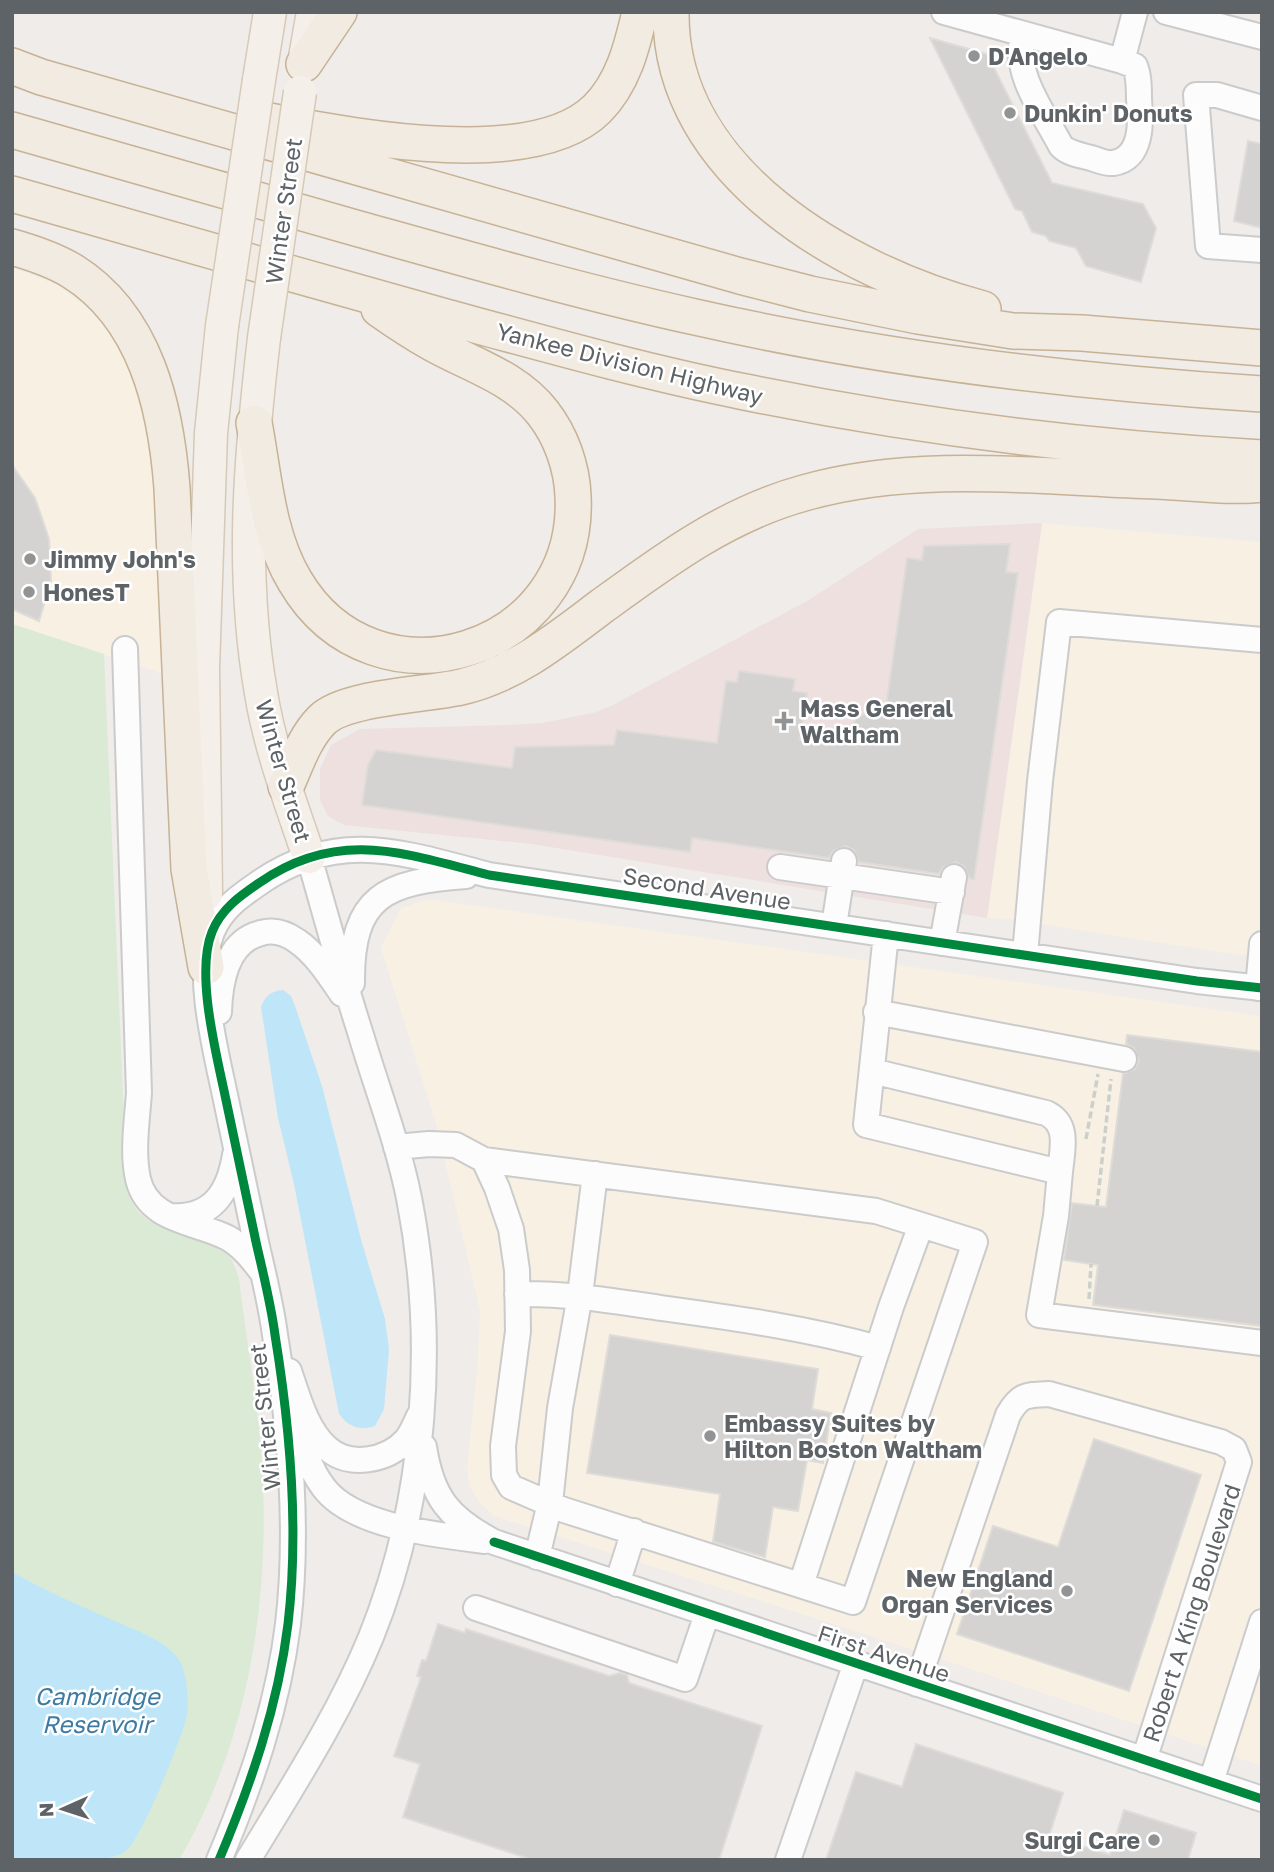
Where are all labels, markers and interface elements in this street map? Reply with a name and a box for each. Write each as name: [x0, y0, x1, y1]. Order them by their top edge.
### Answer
place label: D'Angelo: [988, 42, 1088, 70]
marker: D'Angelo: [966, 48, 982, 64]
place label: Dunkin' Donuts: [1024, 99, 1193, 127]
marker: Dunkin' Donuts: [1002, 105, 1018, 121]
street label: Winter Street: [259, 136, 307, 286]
street label: Yankee Division Highway: [494, 316, 766, 410]
place label: Jimmy John's: [44, 545, 196, 573]
marker: Jimmy John's: [22, 551, 38, 567]
place label: HonesT: [43, 578, 130, 606]
marker: HonesT: [21, 584, 37, 600]
place label: Mass General Waltham: [800, 694, 953, 748]
street label: Winter Street: [250, 696, 318, 846]
marker: Mass General Waltham: [774, 711, 794, 731]
street label: Second Avenue: [621, 861, 793, 915]
street label: Winter Street: [242, 1342, 286, 1492]
place label: Embassy Suites by Hilton Boston Waltham: [724, 1409, 982, 1463]
marker: Embassy Suites by Hilton Boston Waltham: [702, 1428, 718, 1444]
street label: Robert A King Boulevard: [1136, 1481, 1246, 1745]
place label: New England Organ Services: [881, 1564, 1053, 1618]
marker: New England Organ Services: [1059, 1583, 1075, 1599]
street label: First Avenue: [814, 1618, 954, 1688]
water label: Cambridge Reservoir: [34, 1681, 162, 1738]
north arrow: [28, 1774, 98, 1844]
text: N: [34, 1802, 57, 1818]
place label: Surgi Care: [1024, 1826, 1140, 1854]
marker: Surgi Care: [1146, 1832, 1162, 1848]

